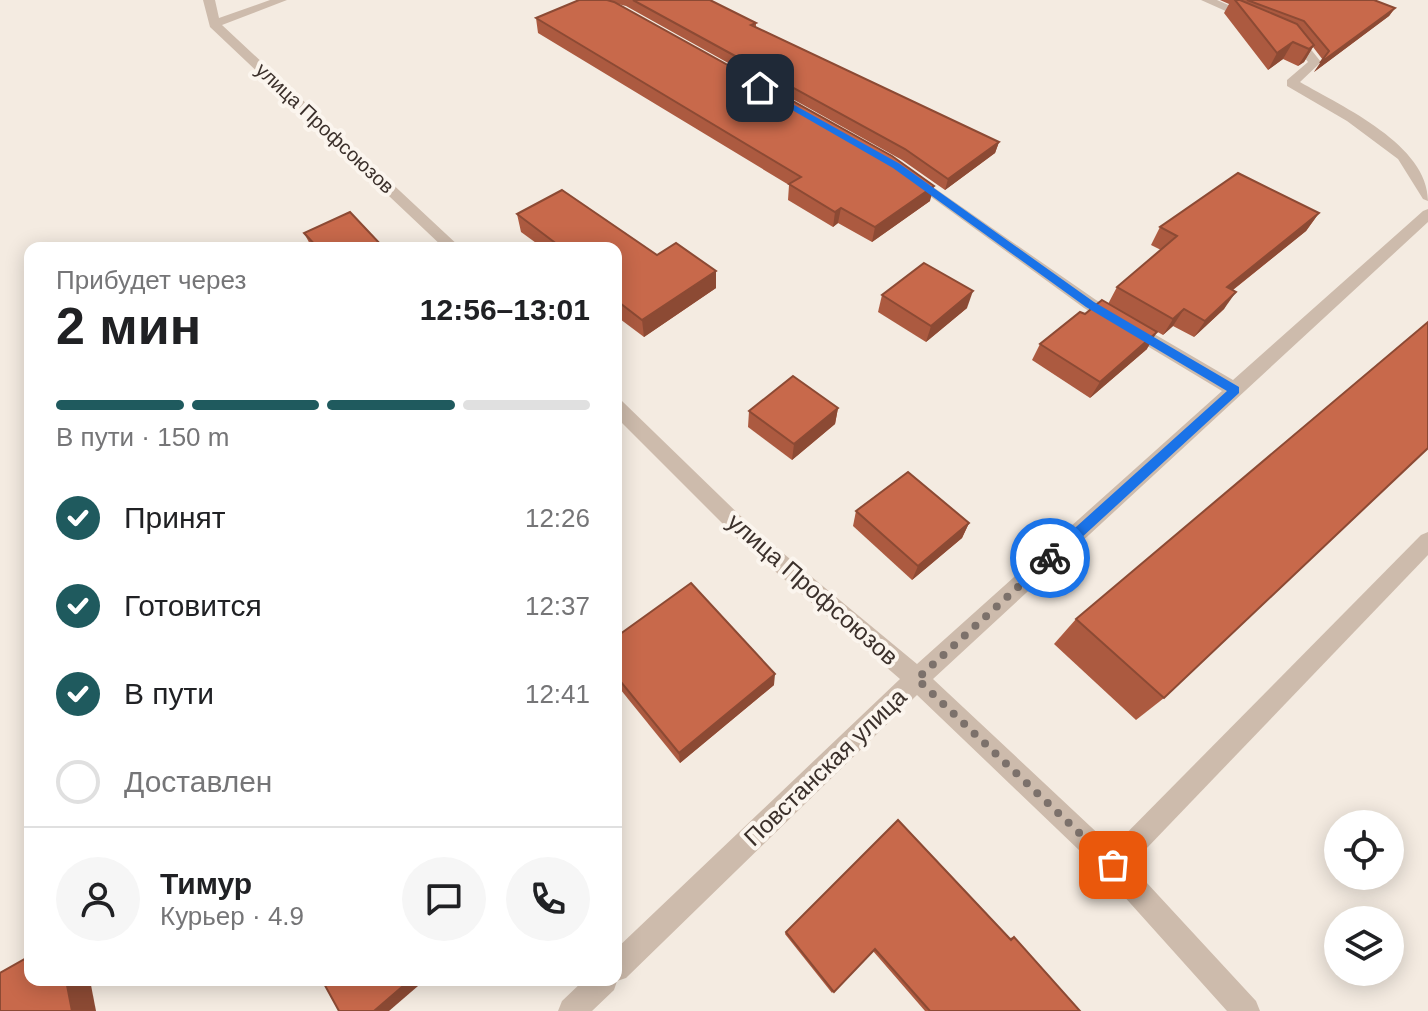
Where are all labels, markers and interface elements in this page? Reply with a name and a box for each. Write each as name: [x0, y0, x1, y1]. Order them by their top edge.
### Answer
pin: [726, 54, 794, 122]
street label: улица Профсоюзов: [251, 58, 399, 198]
icon: home: [738, 66, 782, 110]
text: Прибудет через: [56, 265, 246, 295]
text: 12:56–13:01: [420, 293, 590, 326]
text: 2 мин: [56, 297, 201, 355]
text: В пути · 150 m: [56, 422, 229, 452]
icon: check: [56, 496, 100, 540]
text: Принят: [124, 501, 226, 534]
text: 12:26: [525, 503, 590, 533]
street label: улица Профсоюзов: [722, 508, 904, 670]
courier: [1010, 518, 1090, 598]
icon: bike: [1028, 536, 1072, 580]
icon: check: [56, 584, 100, 628]
text: Готовится: [124, 589, 262, 622]
text: 12:37: [525, 591, 590, 621]
icon: check: [56, 672, 100, 716]
text: В пути: [124, 677, 214, 710]
text: 12:41: [525, 679, 590, 709]
street label: Повстанская улица: [739, 682, 912, 851]
text: Доставлен: [124, 765, 272, 798]
map controls: [1324, 810, 1404, 986]
button: locate: [1324, 810, 1404, 890]
pin: [1079, 831, 1147, 899]
icon: bag: [1091, 843, 1135, 887]
button: person: [56, 857, 140, 941]
button: chat: [402, 857, 486, 941]
button: phone: [506, 857, 590, 941]
text: Тимур: [160, 867, 252, 900]
text: Курьер · 4.9: [160, 901, 304, 931]
button: layers: [1324, 906, 1404, 986]

